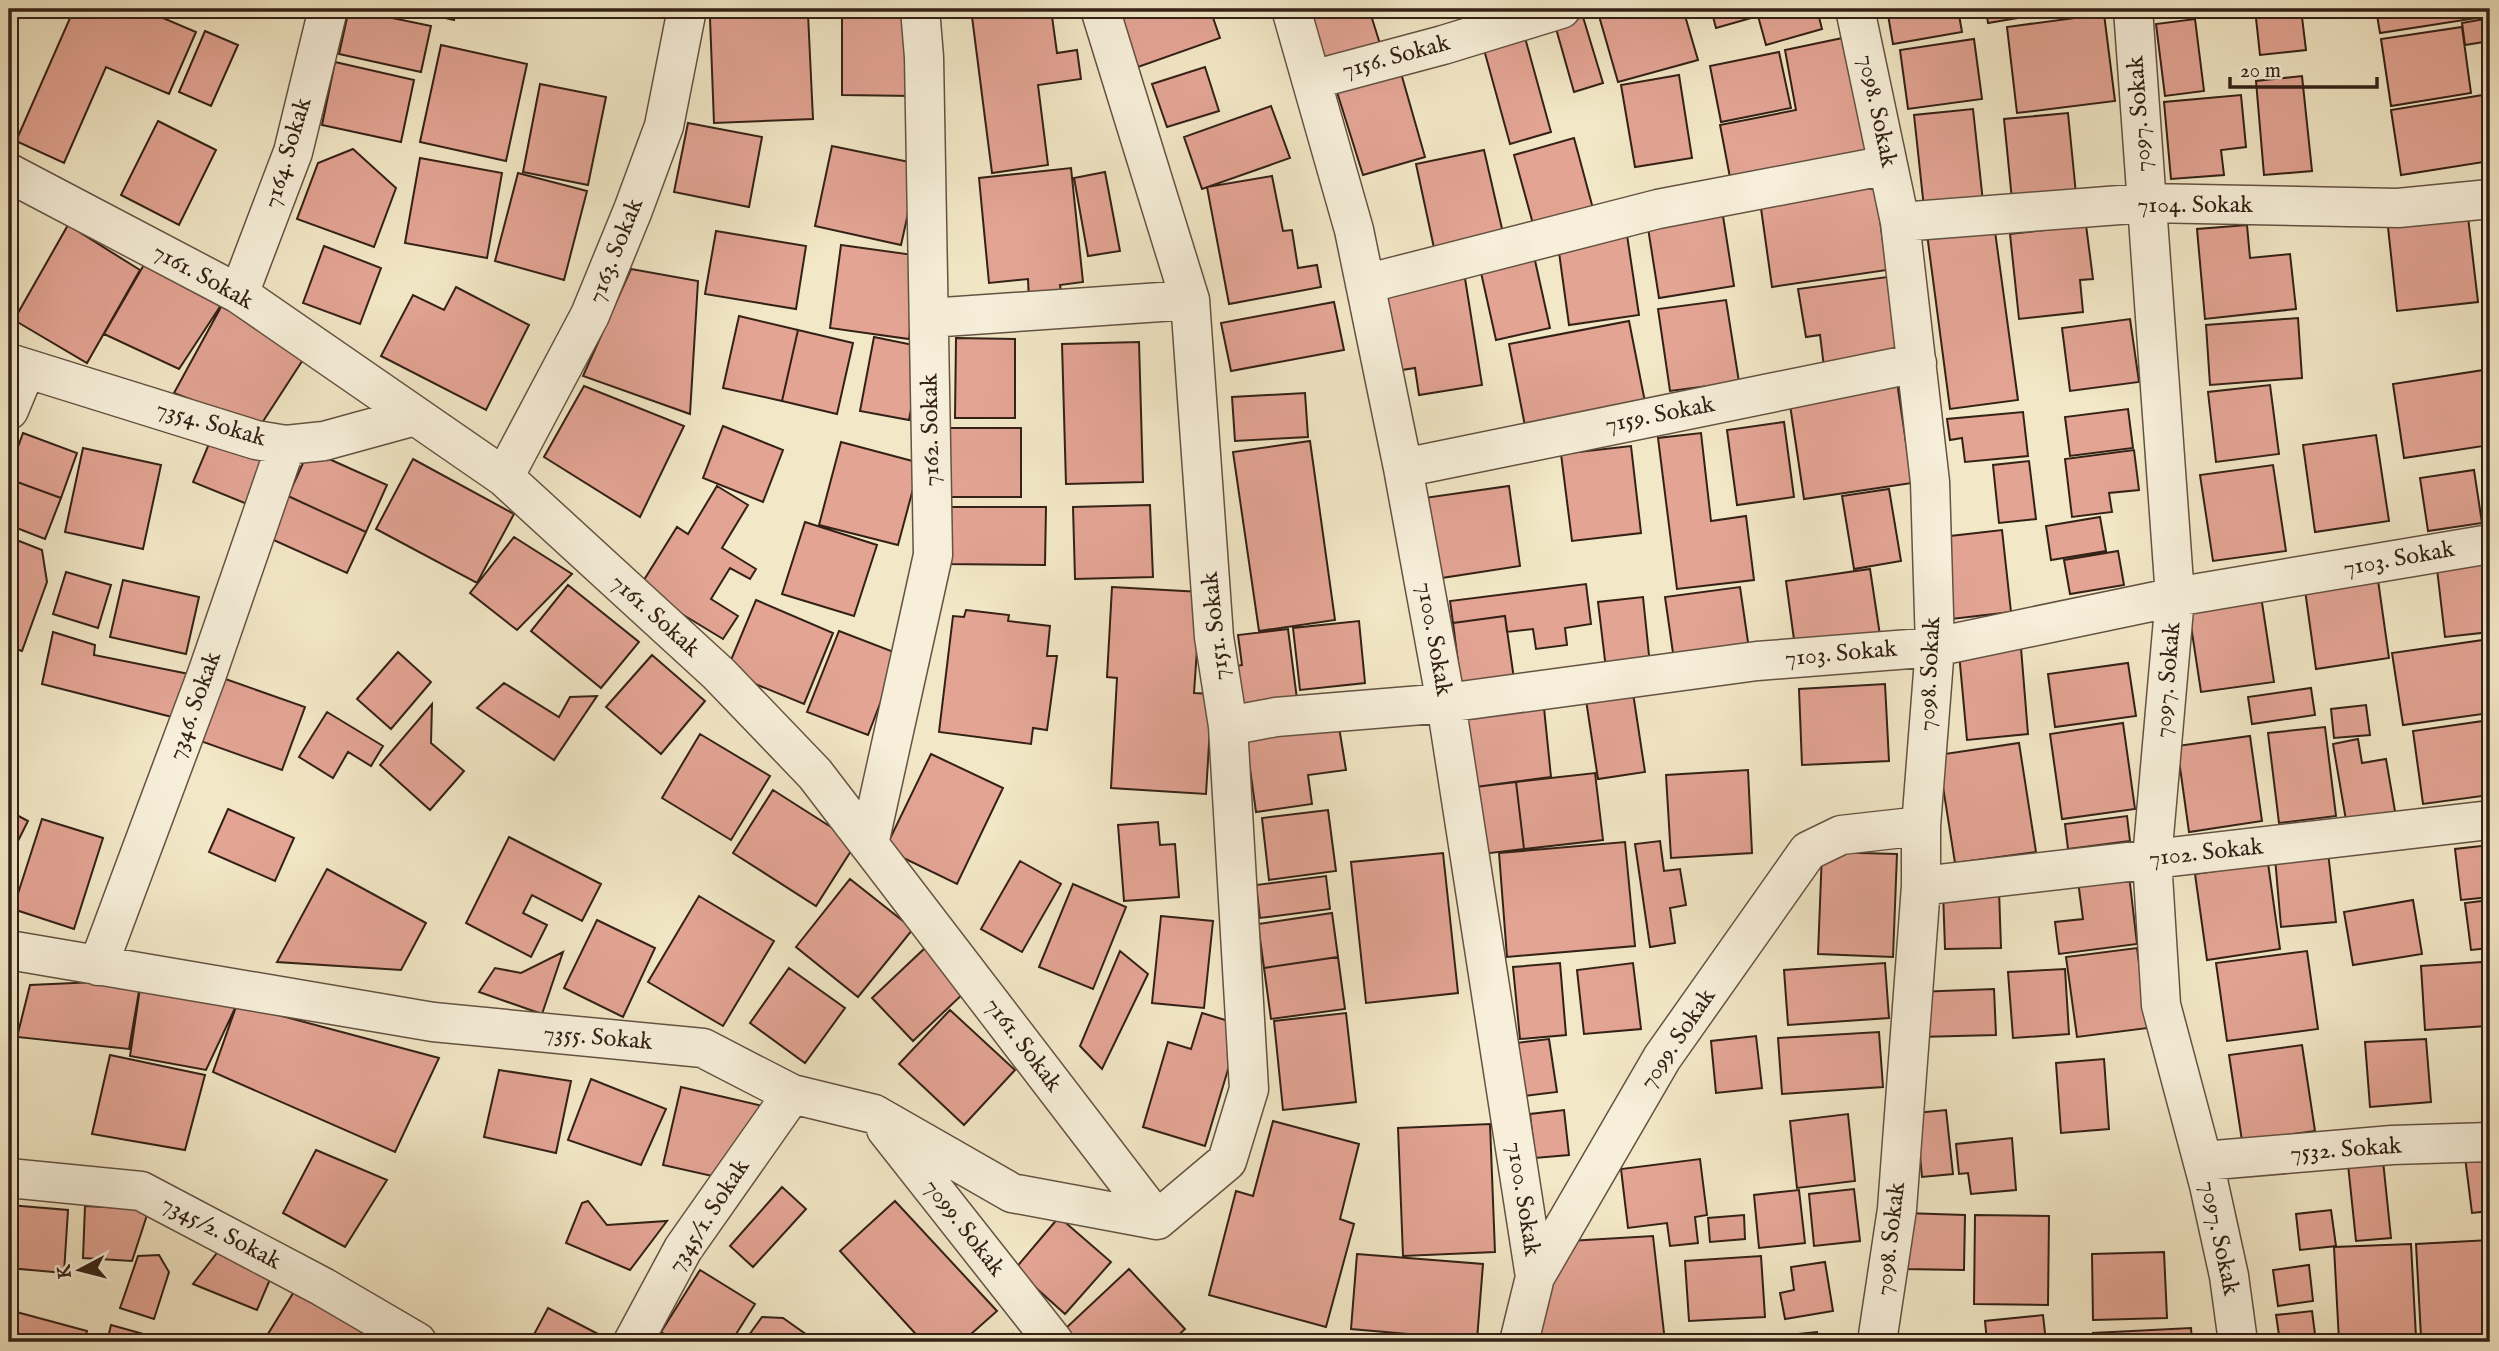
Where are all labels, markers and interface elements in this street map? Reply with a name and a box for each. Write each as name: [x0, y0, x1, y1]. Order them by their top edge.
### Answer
street label: 7156. Sokak: [1339, 28, 1454, 86]
scale bar: [2230, 46, 2376, 90]
street label: 7098. Sokak: [1850, 52, 1904, 170]
street label: 7097. Sokak: [2120, 55, 2160, 173]
text: 20 m: [2240, 58, 2281, 85]
street label: 7164. Sokak: [256, 94, 320, 212]
street label: 7104. Sokak: [2137, 190, 2253, 221]
street label: 7163. Sokak: [581, 194, 651, 308]
street label: 7161. Sokak: [147, 237, 259, 317]
street label: 7162. Sokak: [915, 373, 947, 487]
street label: 7159. Sokak: [1603, 389, 1718, 441]
street label: 7354. Sokak: [153, 394, 270, 454]
street label: 7103. Sokak: [2341, 534, 2457, 584]
street label: 7161. Sokak: [604, 567, 707, 665]
street label: 7151. Sokak: [1195, 570, 1237, 682]
street label: 7100. Sokak: [1409, 580, 1459, 699]
street label: 7098. Sokak: [1912, 616, 1948, 732]
street label: 7097. Sokak: [2147, 621, 2189, 739]
street label: 7103. Sokak: [1784, 634, 1898, 674]
street label: 7346. Sokak: [161, 647, 229, 765]
street label: 7102. Sokak: [2147, 832, 2265, 874]
street label: 7099. Sokak: [1633, 982, 1723, 1096]
street label: 7161. Sokak: [977, 991, 1069, 1099]
street label: 7355. Sokak: [542, 1018, 654, 1058]
street label: 7532. Sokak: [2289, 1131, 2403, 1169]
street label: 7100. Sokak: [1499, 1140, 1547, 1258]
street label: 7345/1. Sokak: [661, 1153, 757, 1279]
street label: 7099. Sokak: [916, 1173, 1012, 1283]
street label: 7097. Sokak: [2192, 1178, 2246, 1298]
street label: 7098. Sokak: [1869, 1180, 1913, 1298]
street label: 7345/2. Sokak: [156, 1188, 286, 1278]
north arrow: [46, 1236, 116, 1306]
text: K: [52, 1262, 78, 1280]

